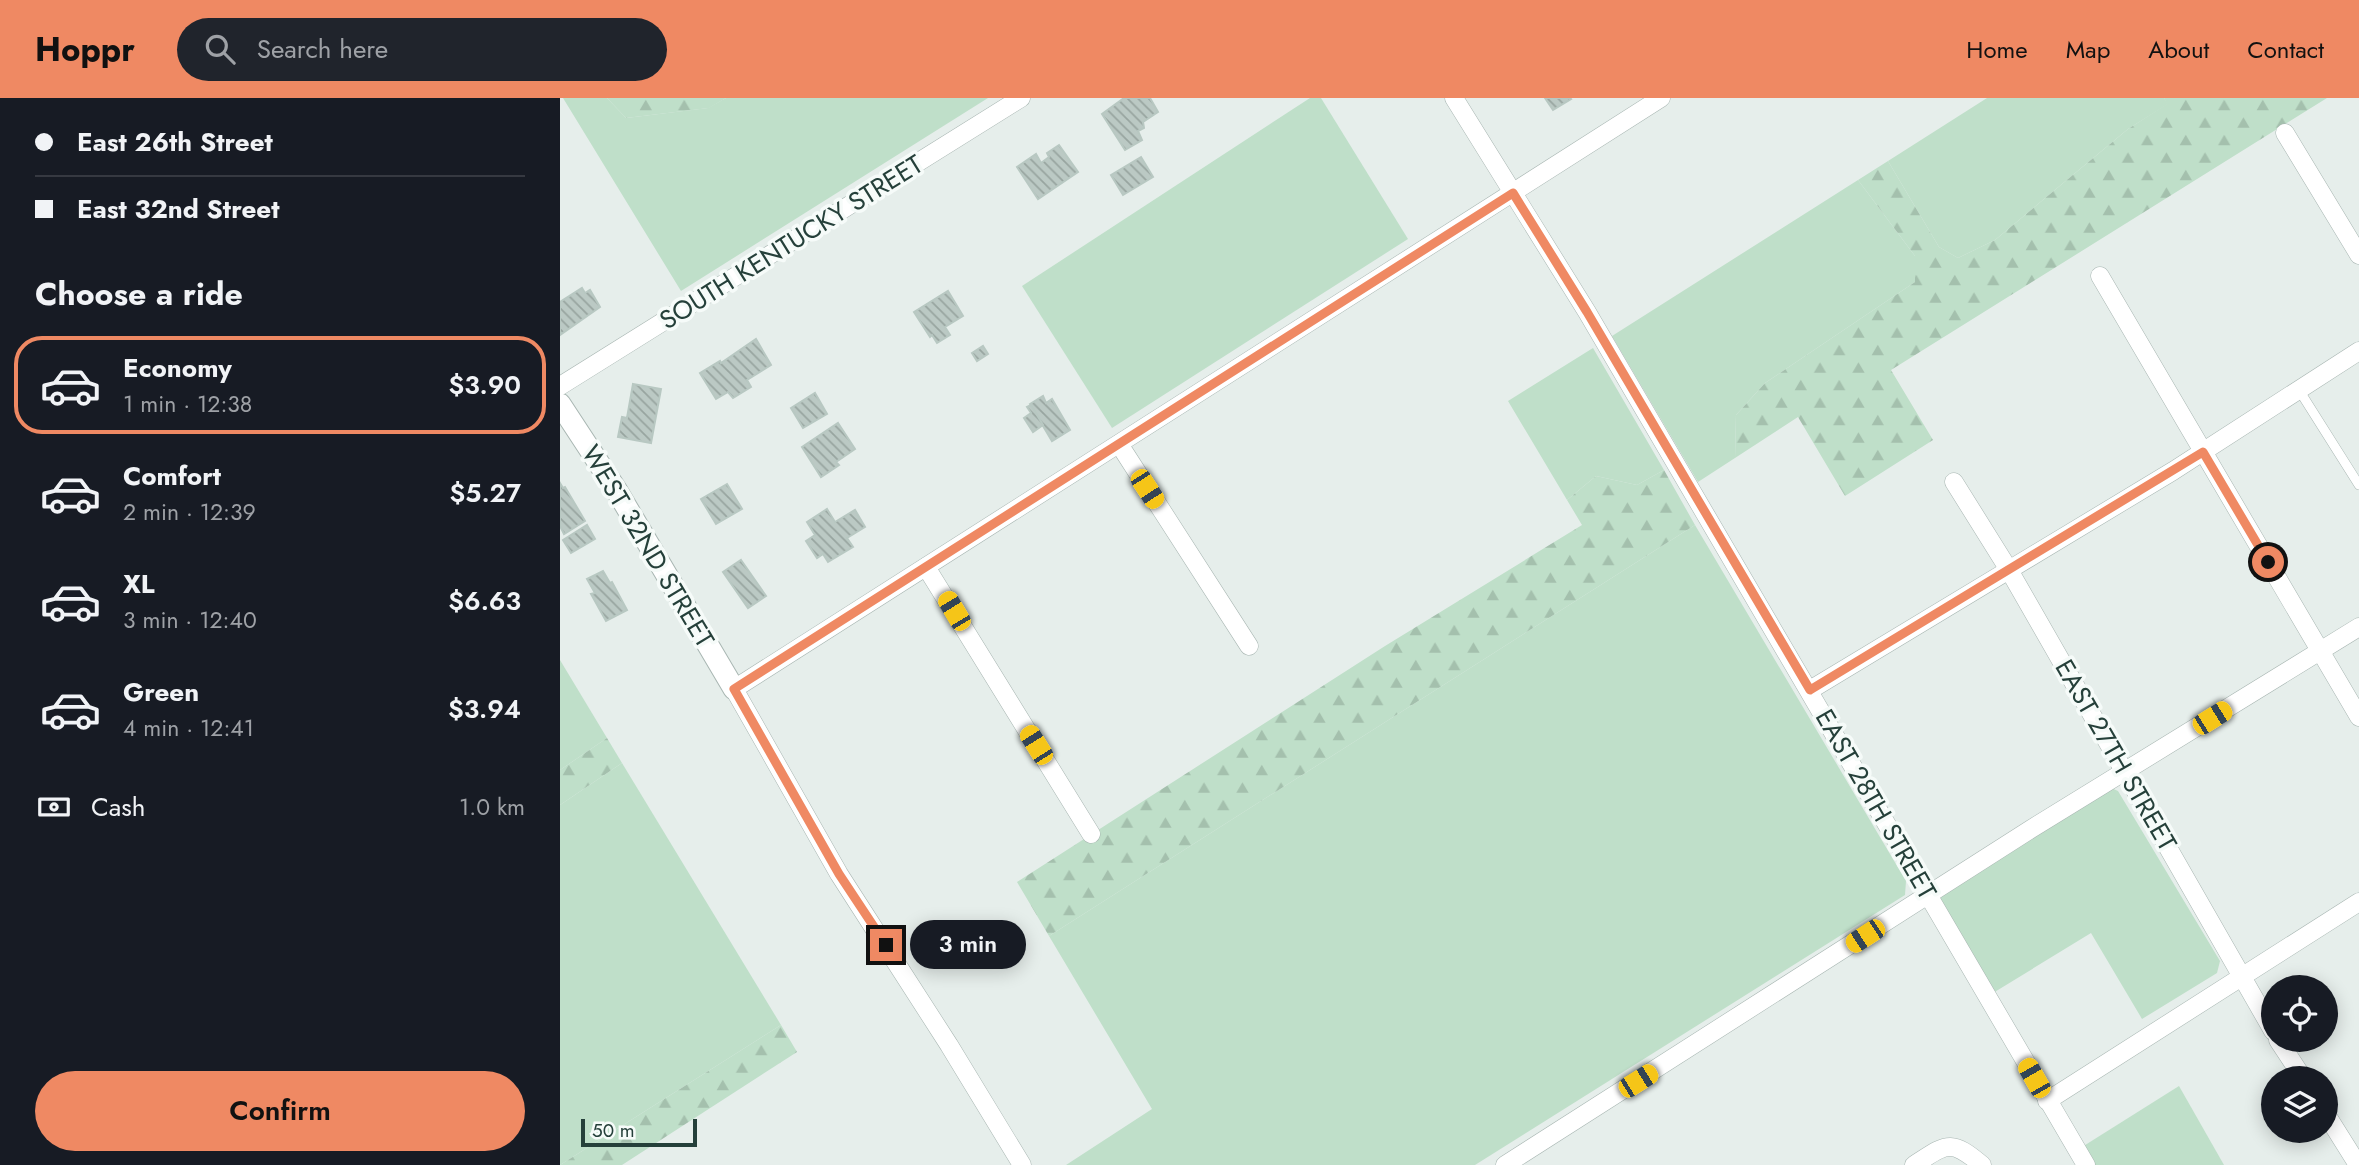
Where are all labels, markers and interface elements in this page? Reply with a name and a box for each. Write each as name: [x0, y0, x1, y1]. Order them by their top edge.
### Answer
search box: [177, 18, 667, 81]
text: Hoppr: [35, 26, 135, 73]
icon: search: [201, 30, 239, 68]
text: Search here: [257, 30, 388, 68]
text: Home: [1966, 32, 2028, 67]
text: Map: [2066, 32, 2110, 67]
text: About: [2148, 32, 2209, 67]
text: Contact: [2247, 32, 2324, 67]
text: East 26th Street: [77, 123, 273, 161]
street label: SOUTH KENTUCKY STREET: [652, 145, 930, 339]
text: East 32nd Street: [77, 190, 280, 228]
text: Choose a ride: [35, 271, 243, 317]
text: Economy: [123, 349, 232, 387]
icon: car: [39, 354, 102, 417]
text: $3.90: [448, 366, 521, 404]
text: 1 min · 12:38: [123, 387, 252, 421]
street label: WEST 32ND STREET: [572, 437, 724, 655]
text: Comfort: [123, 457, 221, 495]
icon: car: [39, 462, 102, 525]
car: [1127, 466, 1168, 512]
text: $5.27: [449, 474, 521, 512]
text: 2 min · 12:39: [123, 495, 256, 529]
route start: [2252, 546, 2284, 578]
text: XL: [123, 565, 155, 603]
icon: car: [39, 570, 102, 633]
text: $6.63: [448, 582, 521, 620]
car: [935, 588, 974, 634]
text: 3 min · 12:40: [123, 603, 257, 637]
street label: EAST 27TH STREET: [2046, 652, 2186, 858]
text: Green: [123, 673, 199, 711]
icon: car: [39, 678, 102, 741]
text: $3.94: [448, 690, 521, 728]
car: [2189, 698, 2236, 738]
street label: EAST 28TH STREET: [1806, 702, 1946, 906]
text: 4 min · 12:41: [123, 711, 254, 745]
car: [1016, 722, 1057, 768]
icon: cash: [35, 788, 73, 826]
text: Cash: [91, 788, 145, 826]
text: 1.0 km: [459, 790, 525, 824]
car: [1842, 916, 1889, 956]
callout: 3 min: [910, 920, 1026, 970]
text: 3 min: [939, 927, 997, 961]
route end: [870, 929, 902, 961]
map controls: [2261, 975, 2338, 1143]
button: locate: [2261, 975, 2338, 1052]
car: [2015, 1055, 2054, 1101]
car: [1615, 1061, 1662, 1101]
button: layers: [2261, 1066, 2338, 1143]
button: Confirm: [35, 1071, 525, 1151]
scale bar: [581, 1116, 696, 1148]
text: 50 m: [592, 1117, 635, 1144]

